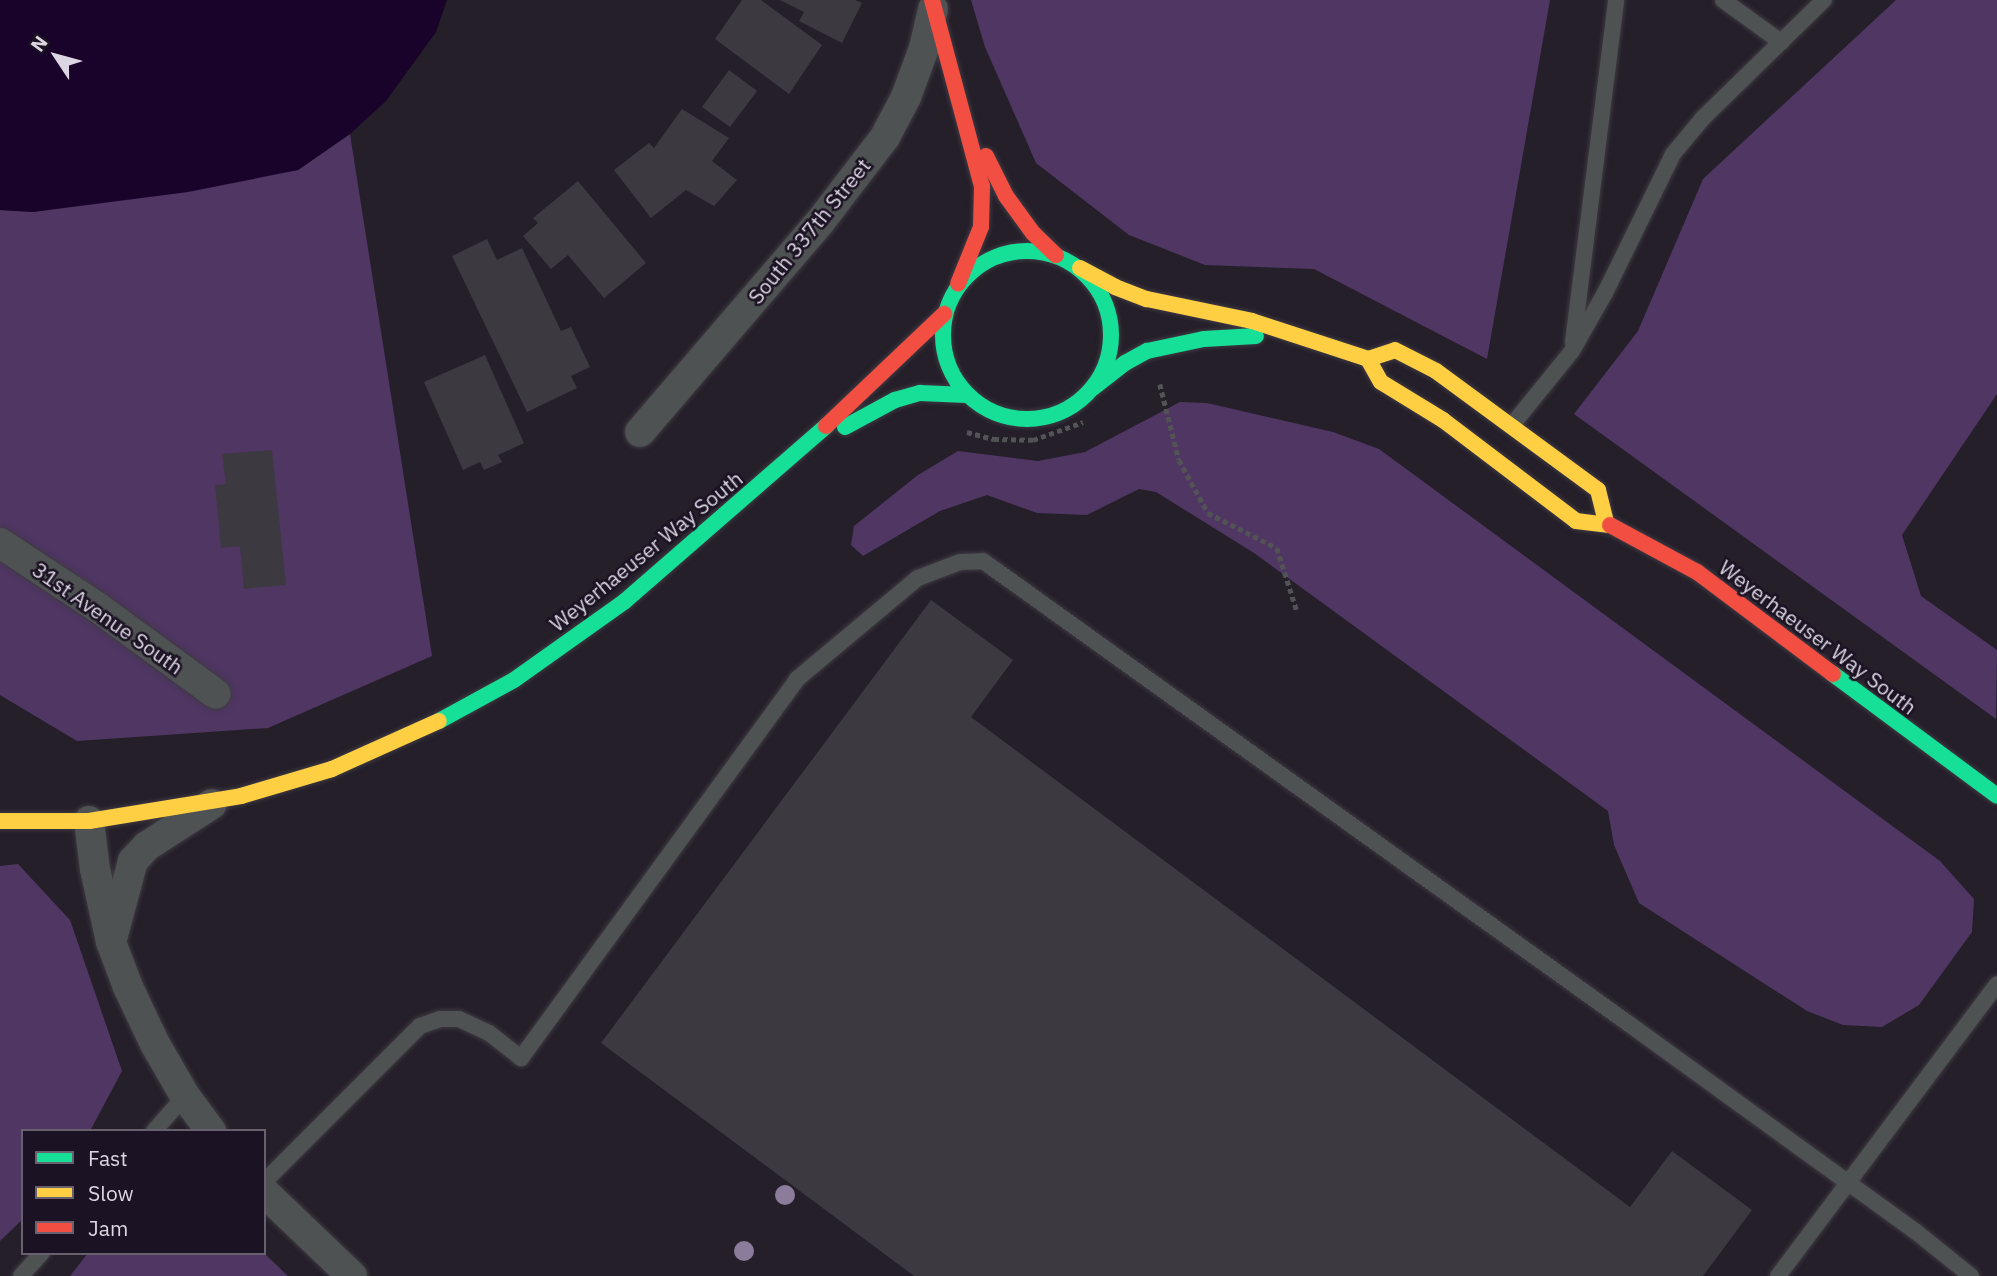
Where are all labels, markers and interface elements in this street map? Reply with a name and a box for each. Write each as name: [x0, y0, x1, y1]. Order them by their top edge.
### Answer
north arrow: [21, 21, 91, 91]
text: N: [25, 31, 53, 56]
street label: South 337th Street: [743, 153, 875, 309]
street label: Weyerhaeuser Way South: [545, 465, 747, 637]
street label: Weyerhaeuser Way South: [1714, 555, 1922, 719]
street label: 31st Avenue South: [28, 557, 188, 679]
legend: [21, 1129, 266, 1255]
text: Fast: [88, 1144, 128, 1172]
text: Slow: [88, 1179, 134, 1207]
text: Jam: [88, 1214, 128, 1242]

